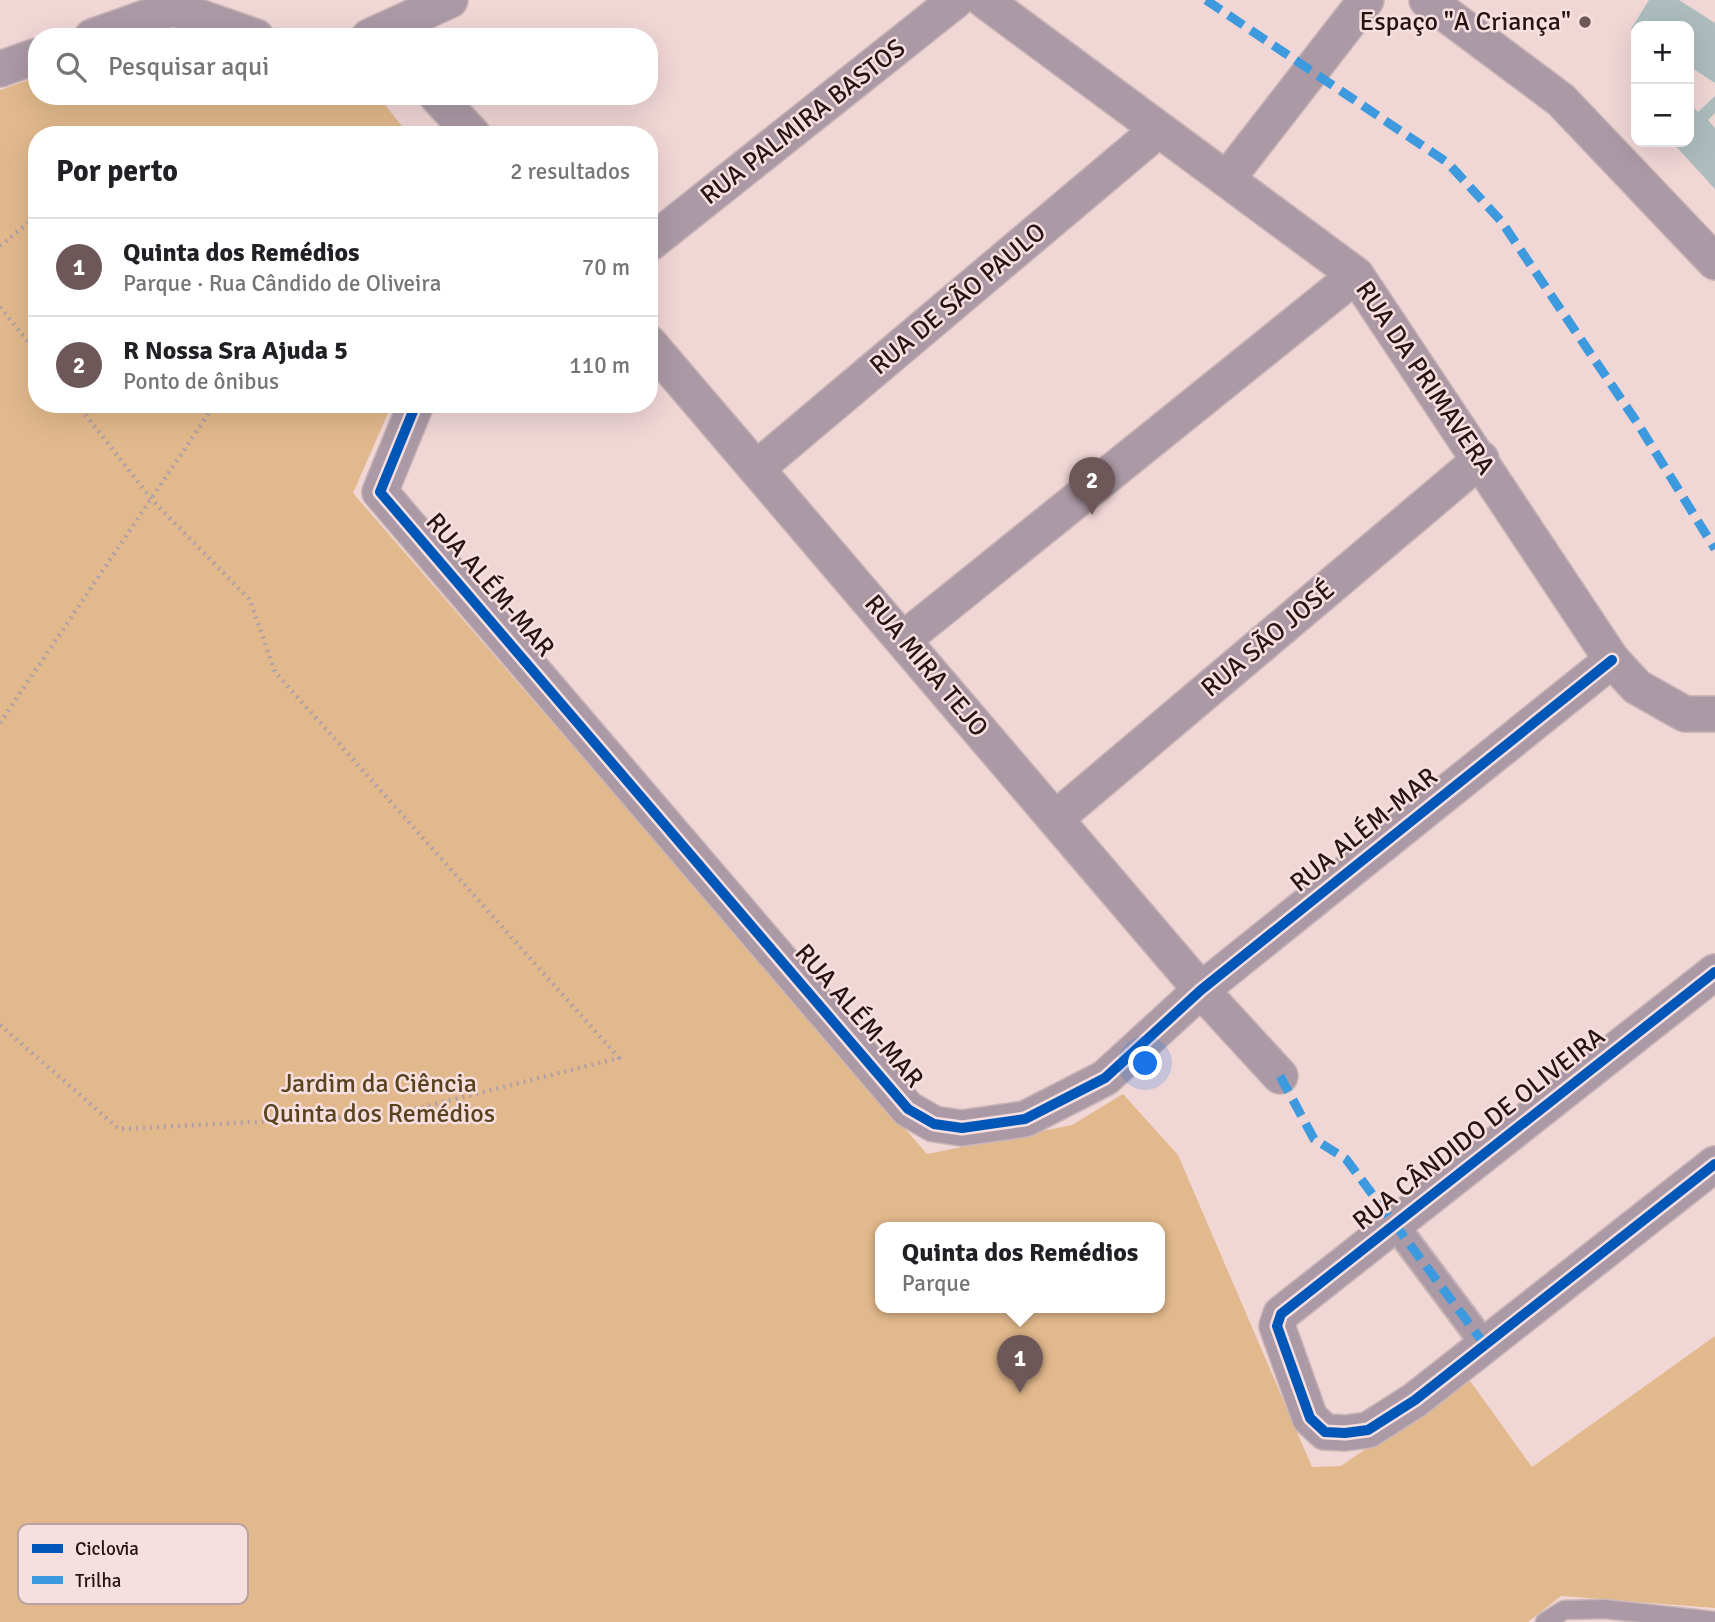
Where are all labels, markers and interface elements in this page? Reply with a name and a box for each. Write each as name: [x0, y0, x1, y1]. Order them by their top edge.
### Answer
place label: Espaço "A Criança": [1359, 6, 1571, 38]
marker: Espaço "A Criança": [1577, 14, 1593, 30]
map controls: [1631, 21, 1694, 147]
button: +: [1631, 21, 1694, 84]
search box: [28, 28, 658, 105]
street label: RUA PALMIRA BASTOS: [694, 32, 912, 212]
icon: search: [52, 48, 90, 86]
text: Pesquisar aqui: [108, 51, 269, 83]
button: −: [1631, 84, 1694, 147]
text: Por perto: [56, 153, 178, 190]
text: 2 resultados: [510, 157, 630, 186]
street label: RUA DE SÃO PAULO: [864, 216, 1052, 382]
text: Quinta dos Remédios: [123, 237, 360, 269]
text: 1: [73, 253, 85, 282]
text: 70 m: [582, 253, 630, 282]
text: Parque · Rua Cândido de Oliveira: [123, 269, 441, 298]
street label: RUA DA PRIMAVERA: [1348, 275, 1502, 481]
text: R Nossa Sra Ajuda 5: [123, 335, 348, 367]
text: 2: [73, 351, 85, 380]
text: 110 m: [569, 351, 630, 380]
text: Ponto de ônibus: [123, 367, 279, 396]
pin: 2: [1069, 457, 1115, 515]
street label: RUA ALÉM-MAR: [419, 506, 561, 664]
street label: RUA SÃO JOSÉ: [1195, 574, 1341, 704]
street label: RUA MIRA TEJO: [857, 588, 995, 744]
street label: RUA ALÉM-MAR: [1284, 761, 1444, 899]
street label: RUA ALÉM-MAR: [788, 937, 930, 1095]
street label: RUA CÂNDIDO DE OLIVEIRA: [1346, 1020, 1612, 1237]
your location: [1128, 1046, 1162, 1080]
park label: Jardim da Ciência Quinta dos Remédios: [263, 1068, 495, 1130]
popup: [875, 1222, 1165, 1313]
text: Quinta dos Remédios: [902, 1237, 1138, 1269]
text: Parque: [902, 1269, 970, 1298]
pin: 1: [997, 1335, 1043, 1393]
legend: [18, 1524, 248, 1604]
text: Ciclovia: [75, 1537, 139, 1561]
text: Trilha: [75, 1569, 121, 1593]

